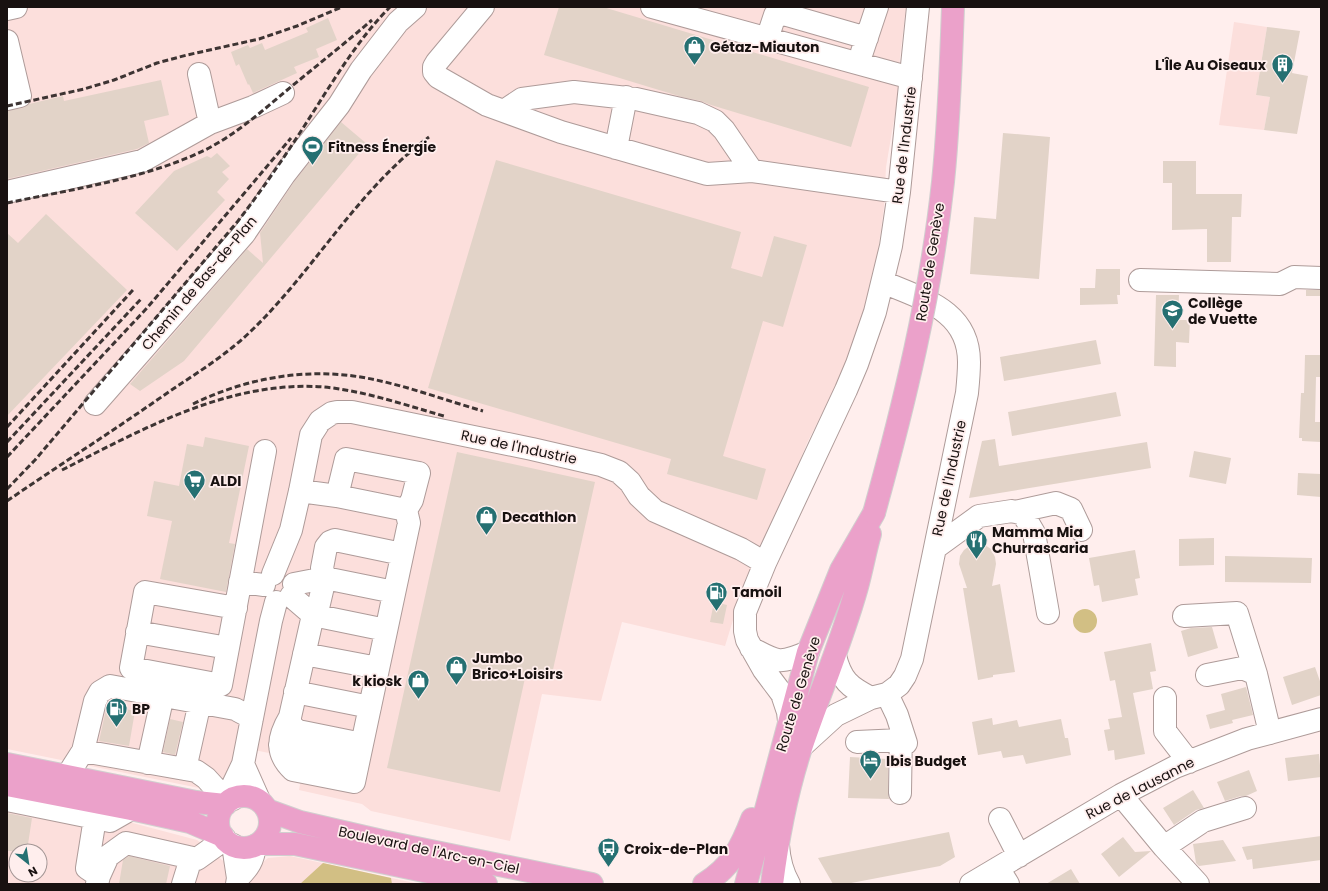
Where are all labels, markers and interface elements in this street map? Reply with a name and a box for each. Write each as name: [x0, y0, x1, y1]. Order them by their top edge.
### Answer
shop icon: Gétaz-Miauton: [682, 34, 708, 67]
place label: Gétaz-Miauton: [710, 37, 820, 57]
building icon: L'Île Au Oiseaux: [1269, 52, 1295, 85]
place label: L'Île Au Oiseaux: [1155, 55, 1267, 75]
street label: Rue de l'Industrie: [887, 85, 921, 205]
sports icon: Fitness Énergie: [299, 134, 325, 167]
place label: Fitness Énergie: [328, 137, 436, 157]
street label: Route de Genève: [911, 201, 949, 323]
street label: Chemin de Bas-de-Plan: [137, 212, 261, 354]
place label: Collège de Vuette: [1188, 293, 1258, 329]
school or university icon: Collège de Vuette: [1159, 298, 1185, 331]
street label: Rue de l'Industrie: [927, 418, 971, 538]
street label: Rue de l'Industrie: [459, 425, 579, 469]
supermarket icon: ALDI: [181, 468, 207, 501]
place label: ALDI: [210, 471, 241, 491]
shop icon: Decathlon: [474, 504, 500, 537]
place label: Decathlon: [502, 507, 576, 527]
place label: Mamma Mia Churrascaria: [992, 522, 1088, 558]
restaurant icon: Mamma Mia Churrascaria: [964, 527, 990, 560]
fuel station icon: Tamoil: [703, 579, 729, 612]
place label: Tamoil: [732, 582, 782, 602]
street label: Route de Genève: [771, 634, 825, 754]
place label: Jumbo Brico+Loisirs: [472, 648, 563, 684]
shop icon: Jumbo Brico+Loisirs: [443, 653, 469, 686]
shop icon: k kiosk: [405, 668, 431, 701]
place label: k kiosk: [352, 671, 402, 691]
fuel station icon: BP: [104, 696, 130, 729]
place label: BP: [132, 699, 150, 719]
hotel icon: Ibis Budget: [858, 748, 884, 781]
place label: Ibis Budget: [886, 751, 967, 771]
street label: Rue de Lausanne: [1082, 752, 1198, 824]
street label: Boulevard de l'Arc-en-Ciel: [337, 821, 521, 879]
bus stop icon: Croix-de-Plan: [596, 836, 622, 869]
place label: Croix-de-Plan: [624, 839, 728, 859]
north arrow: [8, 843, 48, 883]
text: N: [25, 863, 41, 881]

